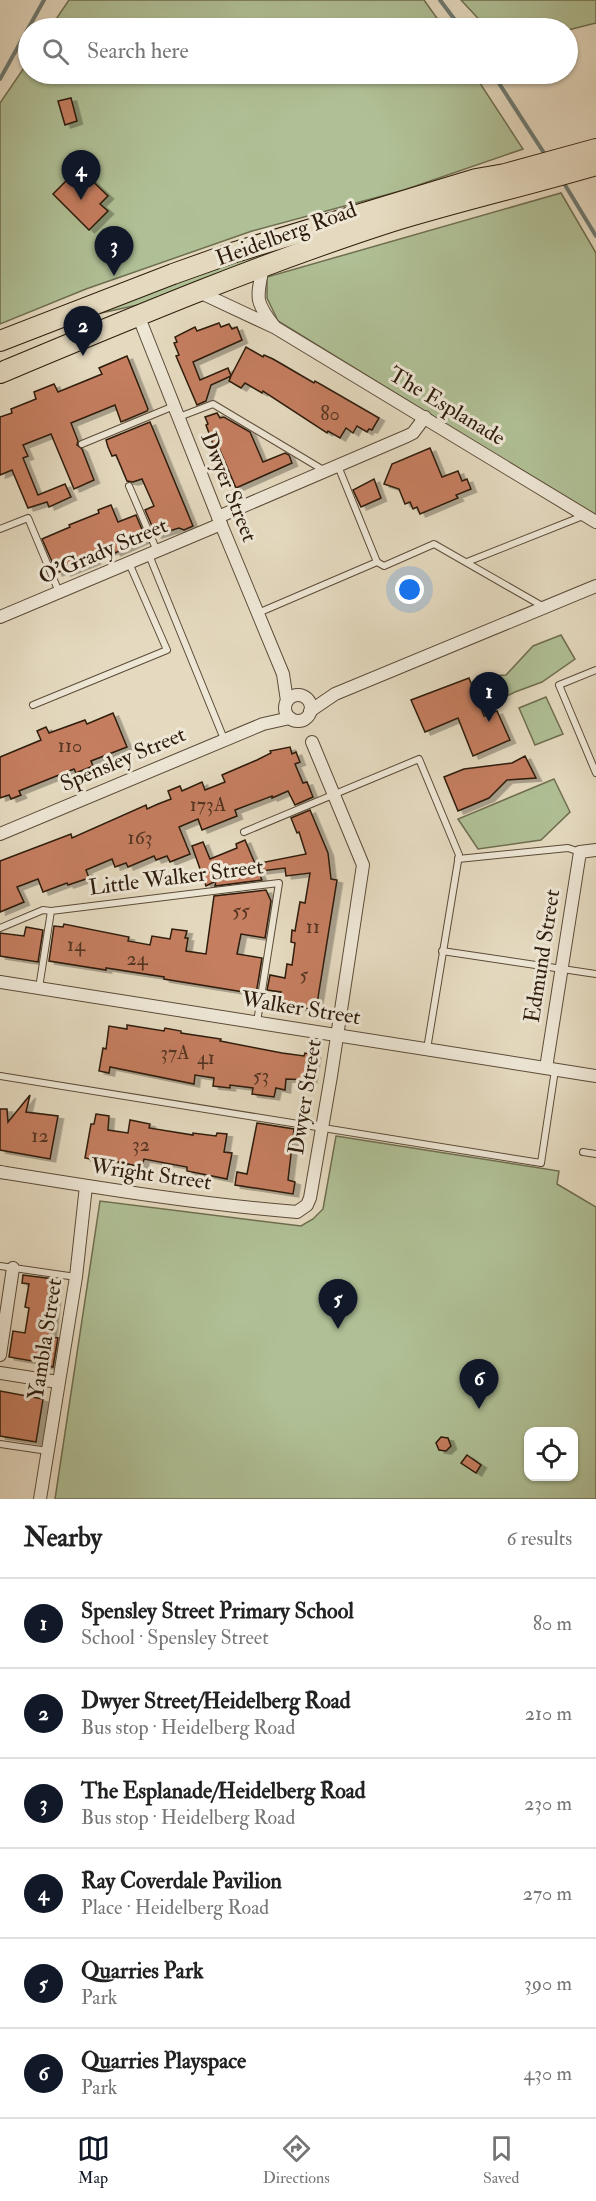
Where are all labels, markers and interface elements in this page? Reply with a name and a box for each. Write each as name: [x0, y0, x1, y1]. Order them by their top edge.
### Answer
search box: [18, 18, 578, 84]
icon: search: [39, 35, 72, 68]
text: Search here: [87, 37, 189, 65]
pin: 4: [62, 150, 100, 200]
street label: Heidelberg Road: [212, 196, 360, 272]
pin: 3: [94, 226, 134, 276]
pin: 2: [64, 306, 103, 356]
street label: The Esplanade: [383, 360, 510, 453]
house number: 80: [320, 401, 340, 426]
street label: Dwyer Street: [194, 428, 264, 546]
street label: O'Grady Street: [34, 511, 172, 591]
your location: [395, 575, 424, 604]
pin: 1: [470, 672, 508, 722]
street label: Spensley Street: [56, 720, 190, 799]
house number: 110: [58, 733, 82, 758]
house number: 173A: [190, 792, 227, 817]
house number: 163: [128, 825, 152, 850]
street label: Little Walker Street: [87, 852, 265, 902]
street label: Edmund Street: [518, 887, 566, 1025]
house number: 55: [232, 898, 250, 923]
house number: 11: [306, 914, 320, 939]
house number: 14: [67, 932, 86, 957]
house number: 24: [127, 946, 149, 971]
house number: 5: [300, 962, 309, 987]
street label: Walker Street: [238, 985, 363, 1031]
street label: Dwyer Street: [282, 1037, 328, 1157]
house number: 37A: [160, 1040, 190, 1065]
house number: 41: [197, 1045, 215, 1070]
house number: 53: [253, 1063, 269, 1088]
house number: 12: [31, 1123, 49, 1148]
house number: 32: [132, 1132, 150, 1157]
street label: Wright Street: [88, 1152, 213, 1196]
street label: Yambla Street: [22, 1276, 68, 1402]
pin: 5: [318, 1280, 358, 1329]
pin: 6: [460, 1360, 498, 1409]
map controls: [524, 1427, 578, 1481]
button: locate: [524, 1427, 578, 1481]
text: Nearby: [24, 1522, 102, 1554]
text: 6 results: [506, 1526, 572, 1551]
text: Spensley Street Primary School: [81, 1597, 354, 1625]
text: 1: [40, 1611, 47, 1636]
text: 80 m: [533, 1611, 572, 1636]
text: School · Spensley Street: [81, 1625, 269, 1650]
text: Dwyer Street/Heidelberg Road: [81, 1687, 351, 1715]
text: 2: [38, 1701, 49, 1726]
text: 210 m: [525, 1701, 572, 1726]
text: Bus stop · Heidelberg Road: [81, 1715, 295, 1740]
text: The Esplanade/Heidelberg Road: [81, 1777, 366, 1805]
text: 3: [40, 1791, 47, 1816]
text: 230 m: [524, 1791, 572, 1816]
text: Bus stop · Heidelberg Road: [81, 1805, 295, 1830]
text: Ray Coverdale Pavilion: [81, 1867, 282, 1895]
text: 4: [38, 1881, 49, 1906]
text: 270 m: [523, 1881, 572, 1906]
text: Place · Heidelberg Road: [81, 1895, 269, 1920]
text: Quarries Park: [81, 1957, 204, 1985]
text: 5: [39, 1971, 48, 1996]
text: 390 m: [524, 1971, 572, 1996]
text: Park: [81, 1985, 117, 2010]
text: Quarries Playspace: [81, 2047, 246, 2075]
text: 6: [38, 2061, 49, 2086]
text: 430 m: [524, 2061, 572, 2086]
text: Park: [81, 2075, 117, 2100]
tab: Map: [77, 2132, 110, 2188]
tab: Directions: [263, 2132, 330, 2188]
tab: Saved: [483, 2132, 519, 2188]

